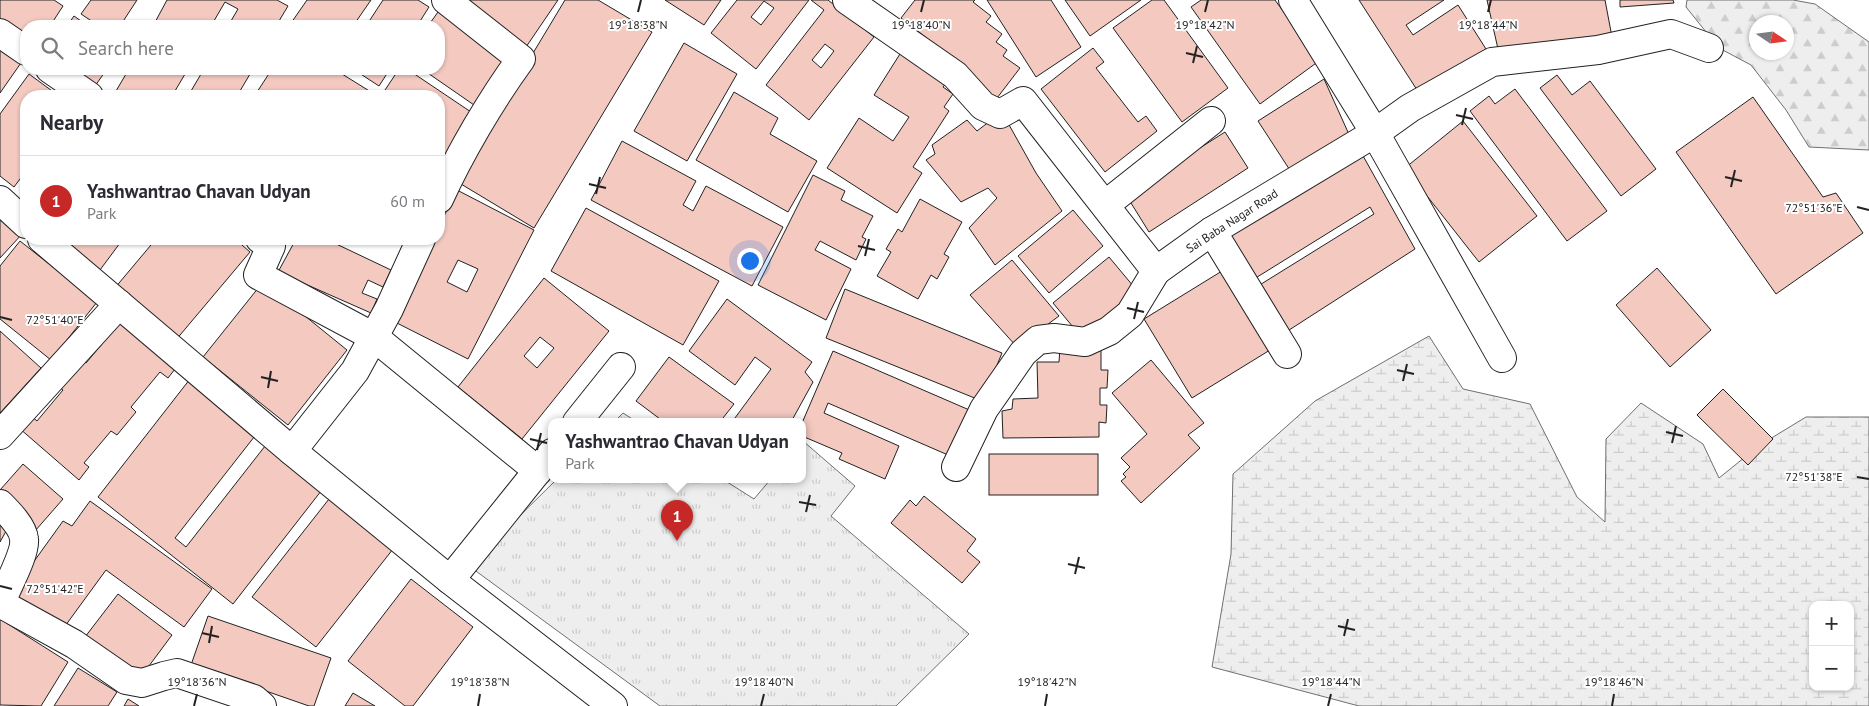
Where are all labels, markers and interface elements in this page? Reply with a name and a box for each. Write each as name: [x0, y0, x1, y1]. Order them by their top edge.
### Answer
north arrow: [1749, 15, 1794, 60]
text: 19°18'38"N: [608, 17, 668, 32]
text: 19°18'40"N: [891, 17, 951, 32]
text: 19°18'42"N: [1175, 17, 1235, 32]
text: 19°18'44"N: [1458, 17, 1518, 32]
search box: [20, 20, 445, 75]
icon: search: [38, 34, 66, 62]
text: Search here: [78, 36, 174, 60]
text: Nearby: [40, 109, 103, 136]
text: Yashwantrao Chavan Udyan: [87, 179, 311, 203]
street label: Sai Baba Nagar Road: [1183, 185, 1280, 256]
text: 1: [51, 191, 61, 211]
text: 60 m: [390, 191, 425, 211]
text: 72°51'36"E: [1785, 200, 1843, 215]
text: Park: [87, 203, 116, 223]
your location: [737, 248, 763, 274]
text: 72°51'40"E: [26, 312, 84, 327]
popup: [548, 418, 806, 483]
text: Yashwantrao Chavan Udyan: [565, 429, 789, 453]
text: Park: [565, 453, 595, 473]
text: 72°51'38"E: [1785, 469, 1843, 484]
pin: 1: [661, 500, 693, 541]
text: 72°51'42"E: [26, 581, 84, 596]
map controls: [1809, 601, 1854, 691]
button: +: [1809, 601, 1854, 646]
button: −: [1809, 646, 1854, 691]
text: 19°18'36"N: [167, 674, 227, 689]
text: 19°18'38"N: [450, 674, 510, 689]
text: 19°18'40"N: [734, 674, 794, 689]
text: 19°18'42"N: [1017, 674, 1077, 689]
text: 19°18'44"N: [1301, 674, 1361, 689]
text: 19°18'46"N: [1584, 674, 1644, 689]

